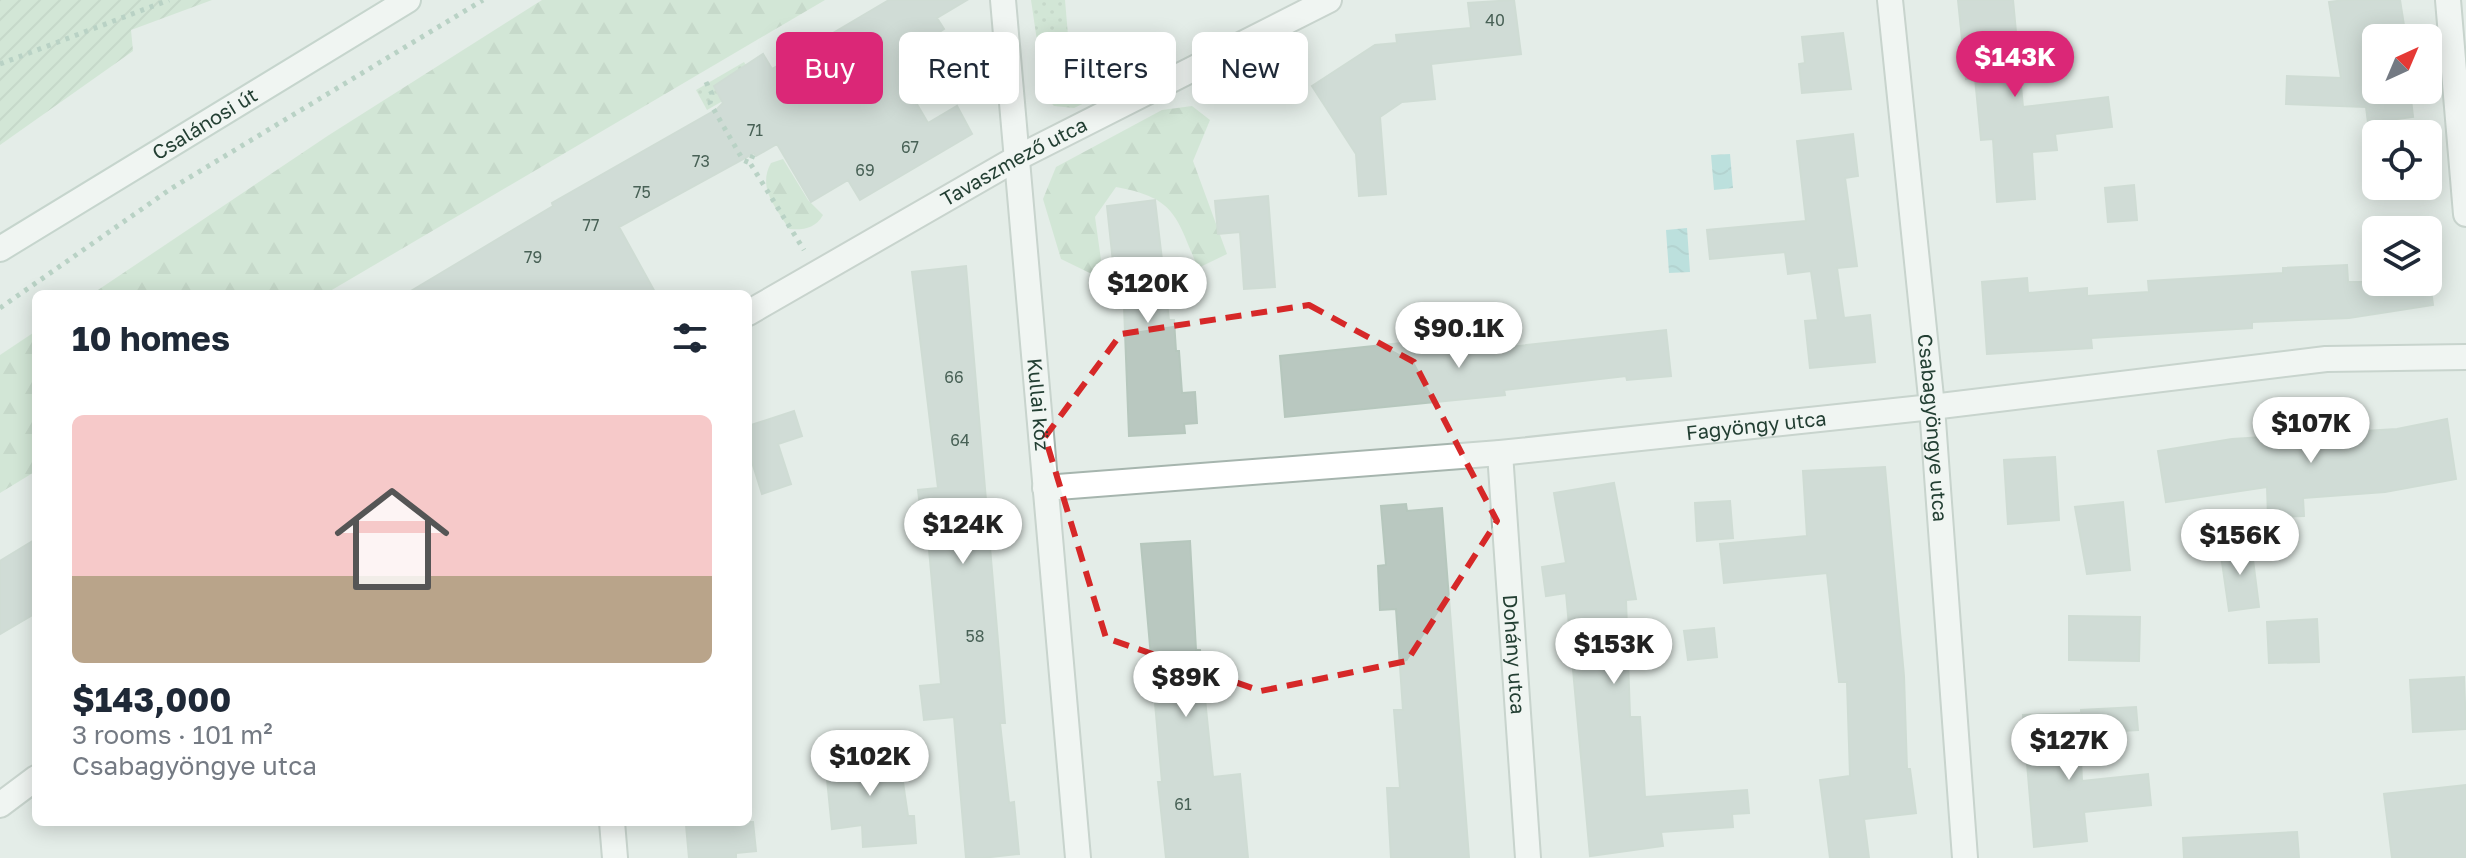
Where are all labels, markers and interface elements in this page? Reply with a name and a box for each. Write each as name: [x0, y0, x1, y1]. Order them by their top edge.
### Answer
house number: 40: [1485, 10, 1505, 30]
north arrow: [2362, 24, 2442, 104]
map controls: [2362, 24, 2442, 296]
pin: $143K: [1959, 31, 2071, 99]
chip: Buy: [776, 32, 883, 104]
chip: Rent: [899, 32, 1019, 104]
chip: Filters: [1035, 32, 1176, 104]
chip: New: [1192, 32, 1308, 104]
text: $143K: [1974, 41, 2056, 72]
street label: Csalánosi út: [147, 82, 261, 164]
street label: Tavaszmező utca: [936, 112, 1091, 211]
house number: 71: [747, 120, 763, 140]
button: locate: [2362, 120, 2442, 200]
house number: 67: [901, 137, 919, 157]
house number: 73: [692, 151, 710, 171]
house number: 69: [855, 160, 875, 180]
house number: 75: [633, 182, 651, 202]
house number: 77: [583, 215, 599, 235]
button: layers: [2362, 216, 2442, 296]
house number: 79: [524, 247, 542, 267]
pin: $120K: [1092, 257, 1204, 325]
text: $120K: [1107, 267, 1189, 298]
pin: $90.1K: [1394, 302, 1524, 370]
text: $90.1K: [1413, 312, 1505, 343]
icon: filters: [668, 316, 712, 360]
text: 10 homes: [72, 318, 230, 358]
street label: Csabagyöngye utca: [1914, 333, 1953, 523]
street label: Kullai köz: [1023, 357, 1055, 452]
house number: 66: [944, 367, 964, 387]
pin: $107K: [2255, 397, 2367, 465]
street label: Fagyöngy utca: [1685, 405, 1828, 444]
text: $107K: [2271, 407, 2351, 438]
house number: 64: [950, 430, 970, 450]
icon: home: [320, 467, 464, 611]
pin: $124K: [907, 498, 1019, 566]
text: $124K: [922, 508, 1004, 539]
pin: $156K: [2184, 509, 2296, 577]
text: $156K: [2199, 519, 2281, 550]
street label: Dohány utca: [1499, 594, 1531, 715]
pin: $153K: [1558, 618, 1670, 686]
house number: 58: [965, 626, 985, 646]
text: $153K: [1573, 628, 1655, 659]
pin: $89K: [1139, 651, 1233, 719]
text: $89K: [1151, 661, 1221, 692]
text: $143,000: [72, 679, 231, 719]
pin: $127K: [2013, 714, 2125, 782]
text: 3 rooms · 101 m²: [72, 719, 273, 750]
text: $127K: [2029, 724, 2109, 755]
pin: $102K: [814, 730, 926, 798]
text: $102K: [829, 740, 911, 771]
text: Csabagyöngye utca: [72, 750, 317, 781]
house number: 61: [1174, 794, 1192, 814]

